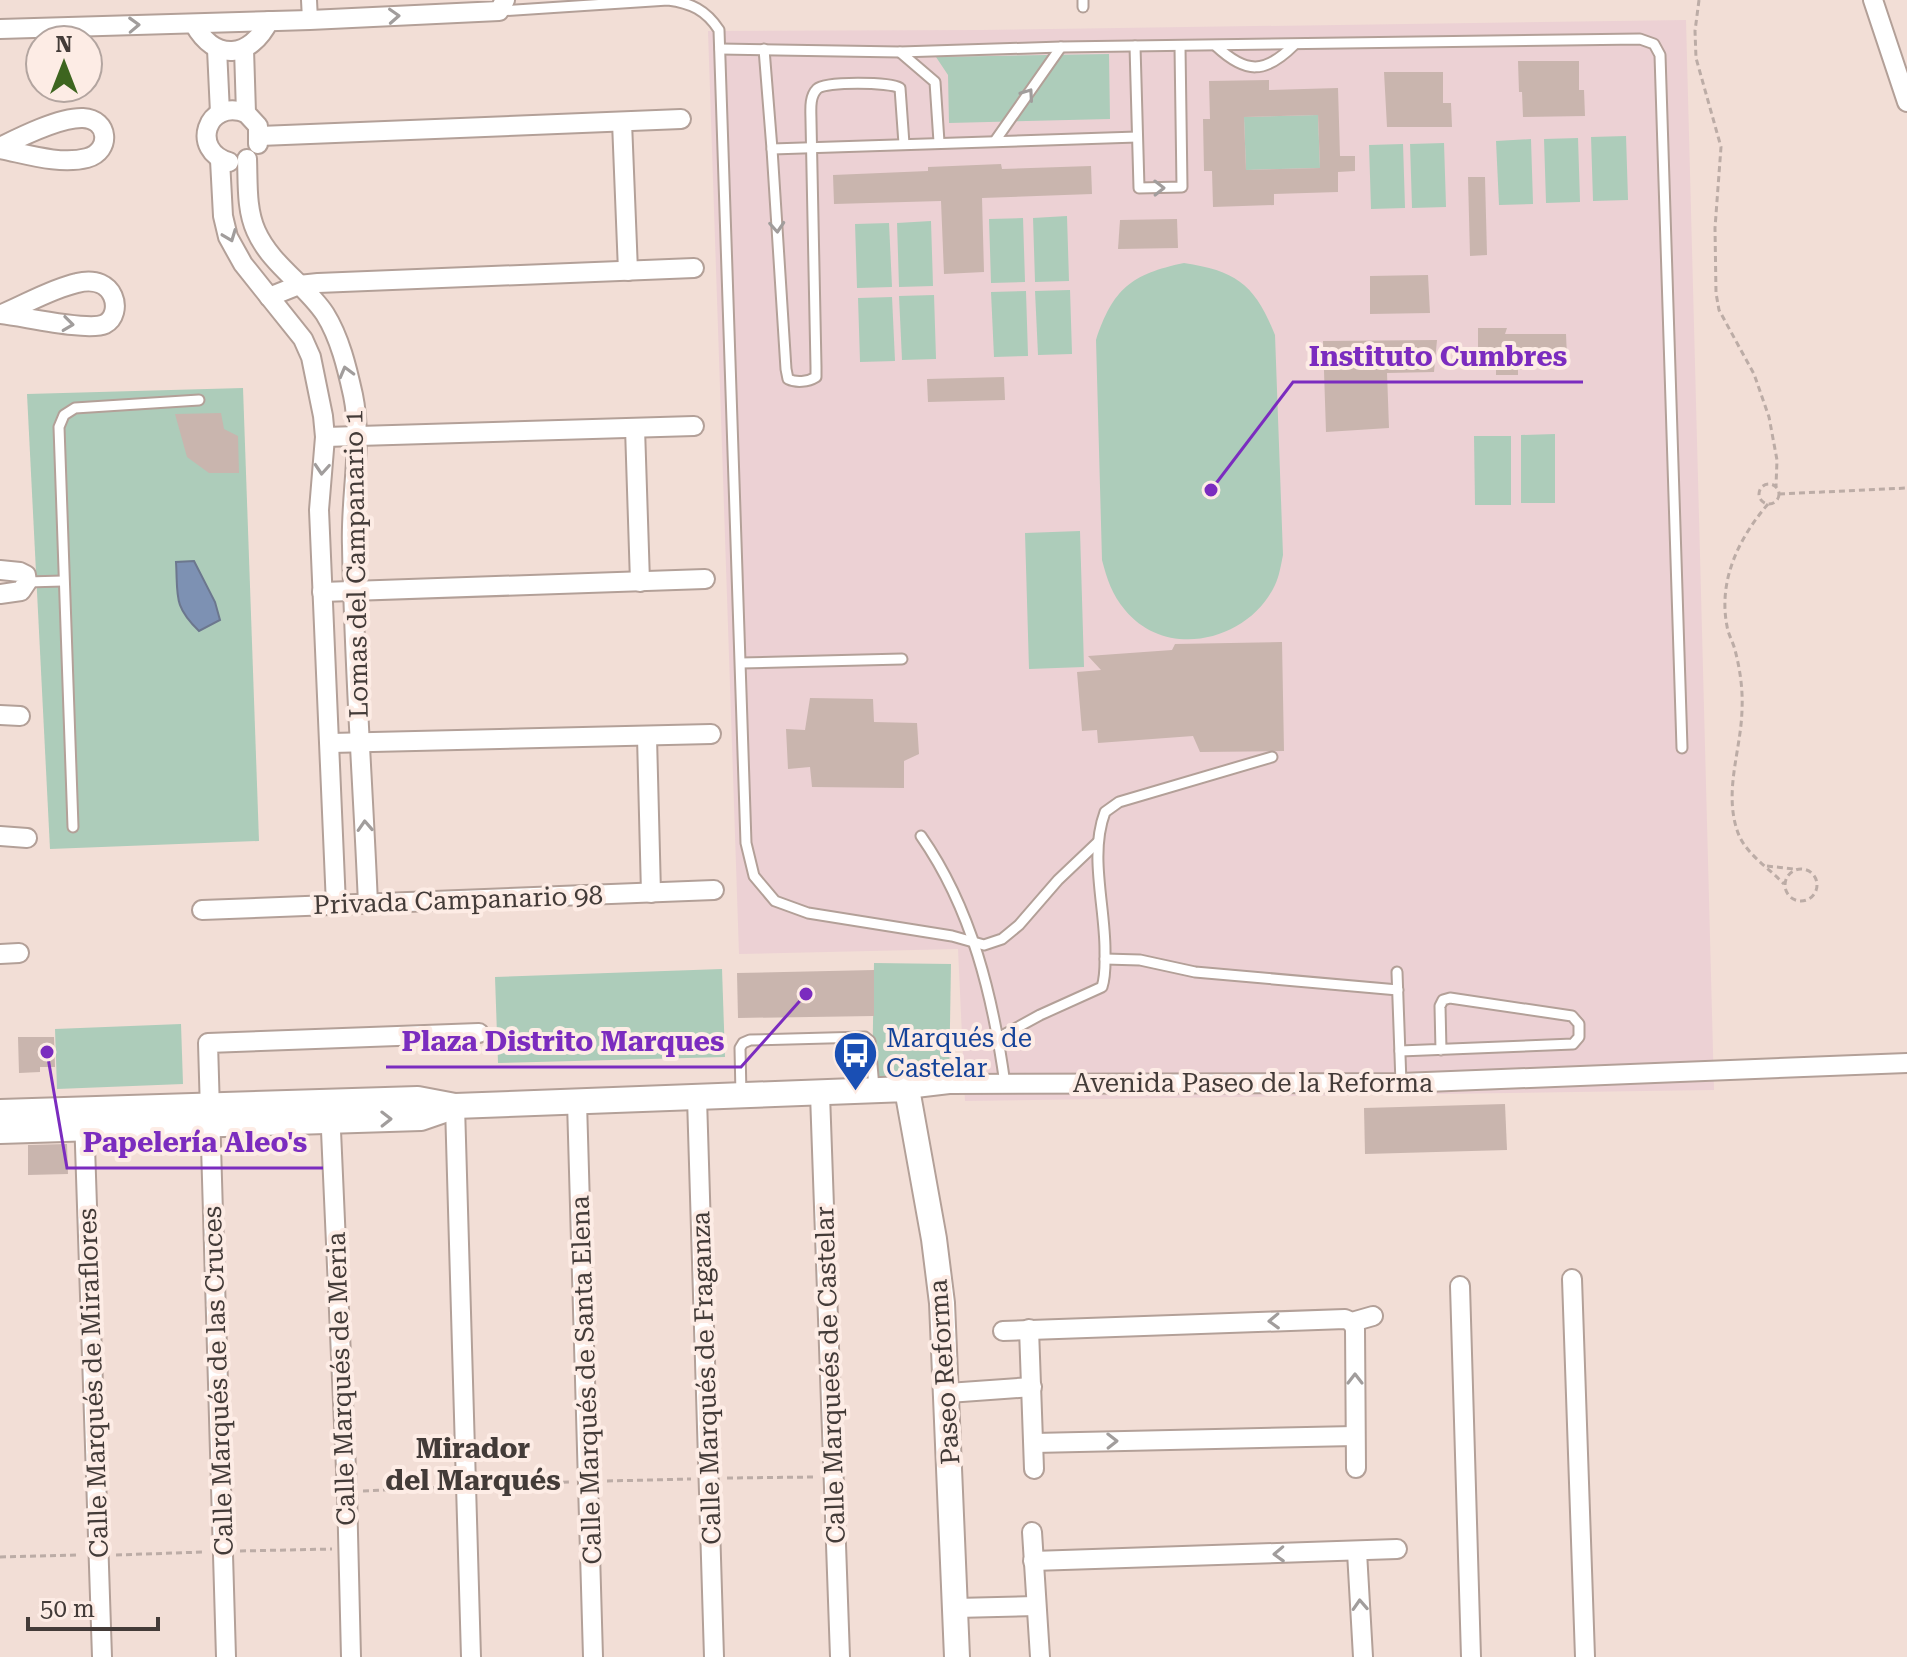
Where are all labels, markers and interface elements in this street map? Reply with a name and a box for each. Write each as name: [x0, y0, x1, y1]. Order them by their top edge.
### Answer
one-way arrow: [388, 8, 401, 25]
one-way arrow: [128, 17, 141, 34]
north arrow: [24, 24, 104, 104]
text: N: [56, 32, 73, 57]
one-way arrow: [1018, 88, 1033, 102]
one-way arrow: [1153, 179, 1166, 196]
one-way arrow: [768, 221, 785, 234]
one-way arrow: [220, 228, 237, 242]
one-way arrow: [62, 315, 75, 332]
callout: Instituto Cumbres: [1293, 330, 1583, 382]
text: Instituto Cumbres: [1309, 340, 1567, 373]
one-way arrow: [339, 365, 356, 379]
street label: Lomas del Campanario 1: [338, 410, 374, 718]
one-way arrow: [314, 463, 331, 476]
one-way arrow: [356, 819, 373, 832]
street label: Privada Campanario 98: [312, 880, 604, 920]
callout: Plaza Distrito Marques: [386, 1015, 741, 1067]
place label: Marqués de Castelar: [886, 1023, 1032, 1083]
text: Plaza Distrito Marques: [402, 1025, 724, 1058]
bus stop icon: Marqués de Castelar: [831, 1029, 879, 1092]
street label: Avenida Paseo de la Reforma: [1073, 1068, 1433, 1098]
one-way arrow: [380, 1110, 393, 1128]
callout: Papelería Aleo's: [67, 1116, 323, 1168]
text: Papelería Aleo's: [83, 1126, 307, 1159]
street label: Calle Marqués de Santa Elena: [565, 1195, 607, 1565]
street label: Calle Marqueés de Castelar: [809, 1205, 851, 1544]
street label: Calle Marqués de las Cruces: [197, 1206, 239, 1556]
street label: Calle Marqués de Miraflores: [72, 1207, 114, 1559]
street label: Calle Marqués de Fraganza: [685, 1211, 727, 1545]
street label: Calle Marqués de Meria: [321, 1232, 361, 1526]
street label: Paseo Reforma: [923, 1278, 965, 1466]
one-way arrow: [1267, 1313, 1280, 1330]
one-way arrow: [1346, 1372, 1364, 1385]
district label: Mirador del Marqués: [385, 1432, 561, 1497]
one-way arrow: [1106, 1432, 1119, 1450]
one-way arrow: [1272, 1546, 1285, 1563]
scale bar: [28, 1581, 158, 1631]
text: 50 m: [40, 1595, 95, 1623]
one-way arrow: [1352, 1598, 1369, 1611]

